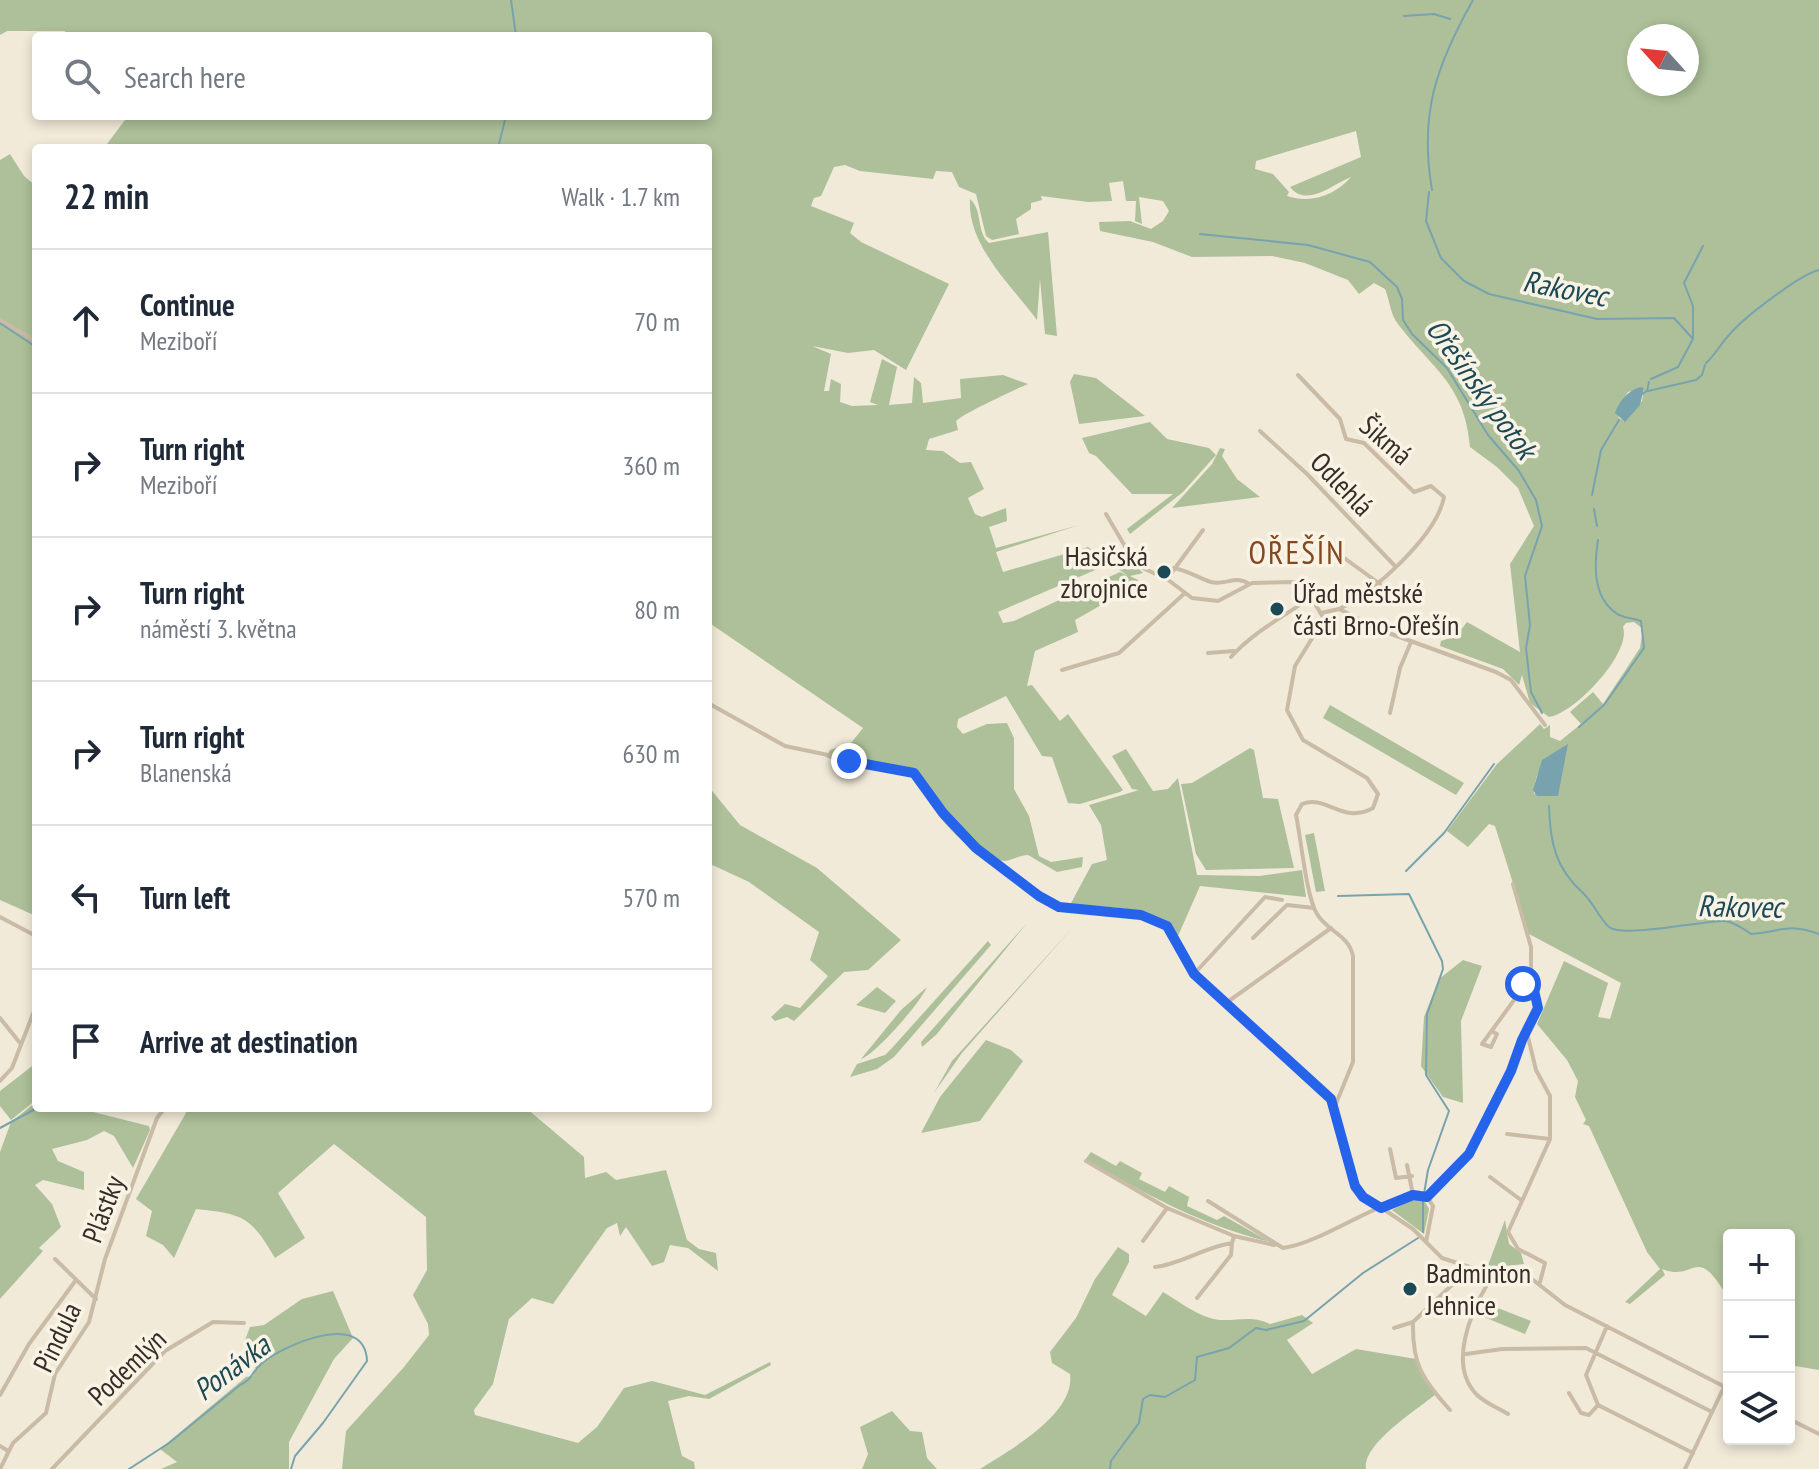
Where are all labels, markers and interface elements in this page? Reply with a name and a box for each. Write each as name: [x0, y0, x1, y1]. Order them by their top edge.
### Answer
north arrow: [1627, 24, 1699, 96]
search box: [32, 32, 712, 120]
icon: search: [60, 54, 104, 98]
text: Search here: [124, 57, 246, 96]
text: 22 min: [64, 174, 149, 218]
text: Walk · 1.7 km: [561, 180, 680, 213]
water label: Rakovec: [1520, 260, 1614, 315]
text: Continue: [140, 285, 235, 324]
icon: ahead: [64, 299, 108, 343]
text: 70 m: [634, 305, 680, 338]
water label: Ořešínský potok: [1418, 310, 1548, 469]
text: Meziboří: [140, 324, 217, 357]
street label: Šikmá: [1352, 407, 1420, 473]
text: Turn right: [140, 429, 244, 468]
icon: right: [64, 443, 108, 487]
street label: Odlehlá: [1303, 444, 1382, 524]
text: 360 m: [622, 449, 680, 482]
text: Meziboří: [140, 468, 217, 501]
district label: OŘEŠÍN: [1248, 531, 1346, 573]
place label: Hasičská zbrojnice: [1061, 537, 1148, 606]
marker: Hasičská zbrojnice: [1155, 563, 1173, 581]
text: Turn right: [140, 573, 244, 612]
place label: Úřad městské části Brno-Ořešín: [1293, 574, 1459, 643]
icon: right: [64, 587, 108, 631]
text: 80 m: [634, 593, 680, 626]
marker: Úřad městské části Brno-Ořešín: [1268, 600, 1286, 618]
text: náměstí 3. května: [140, 612, 297, 645]
text: Turn right: [140, 717, 244, 756]
icon: right: [64, 731, 108, 775]
text: 630 m: [622, 737, 680, 770]
route end: [831, 743, 867, 779]
text: Blanenská: [140, 756, 232, 789]
icon: left: [64, 875, 108, 919]
text: Turn left: [140, 878, 230, 917]
text: 570 m: [622, 881, 680, 914]
water label: Rakovec: [1697, 885, 1786, 926]
route start: [1505, 966, 1541, 1002]
icon: arrive: [64, 1019, 108, 1063]
text: Arrive at destination: [140, 1022, 358, 1061]
street label: Plástky: [73, 1170, 132, 1248]
map controls: [1723, 1229, 1795, 1445]
button: +: [1723, 1229, 1795, 1301]
place label: Badminton Jehnice: [1425, 1254, 1531, 1323]
marker: Badminton Jehnice: [1401, 1280, 1419, 1298]
street label: Pindula: [24, 1296, 89, 1378]
button: −: [1723, 1301, 1795, 1373]
street label: Podemlýn: [80, 1320, 174, 1413]
water label: Ponávka: [185, 1324, 279, 1408]
button: layers: [1723, 1373, 1795, 1445]

